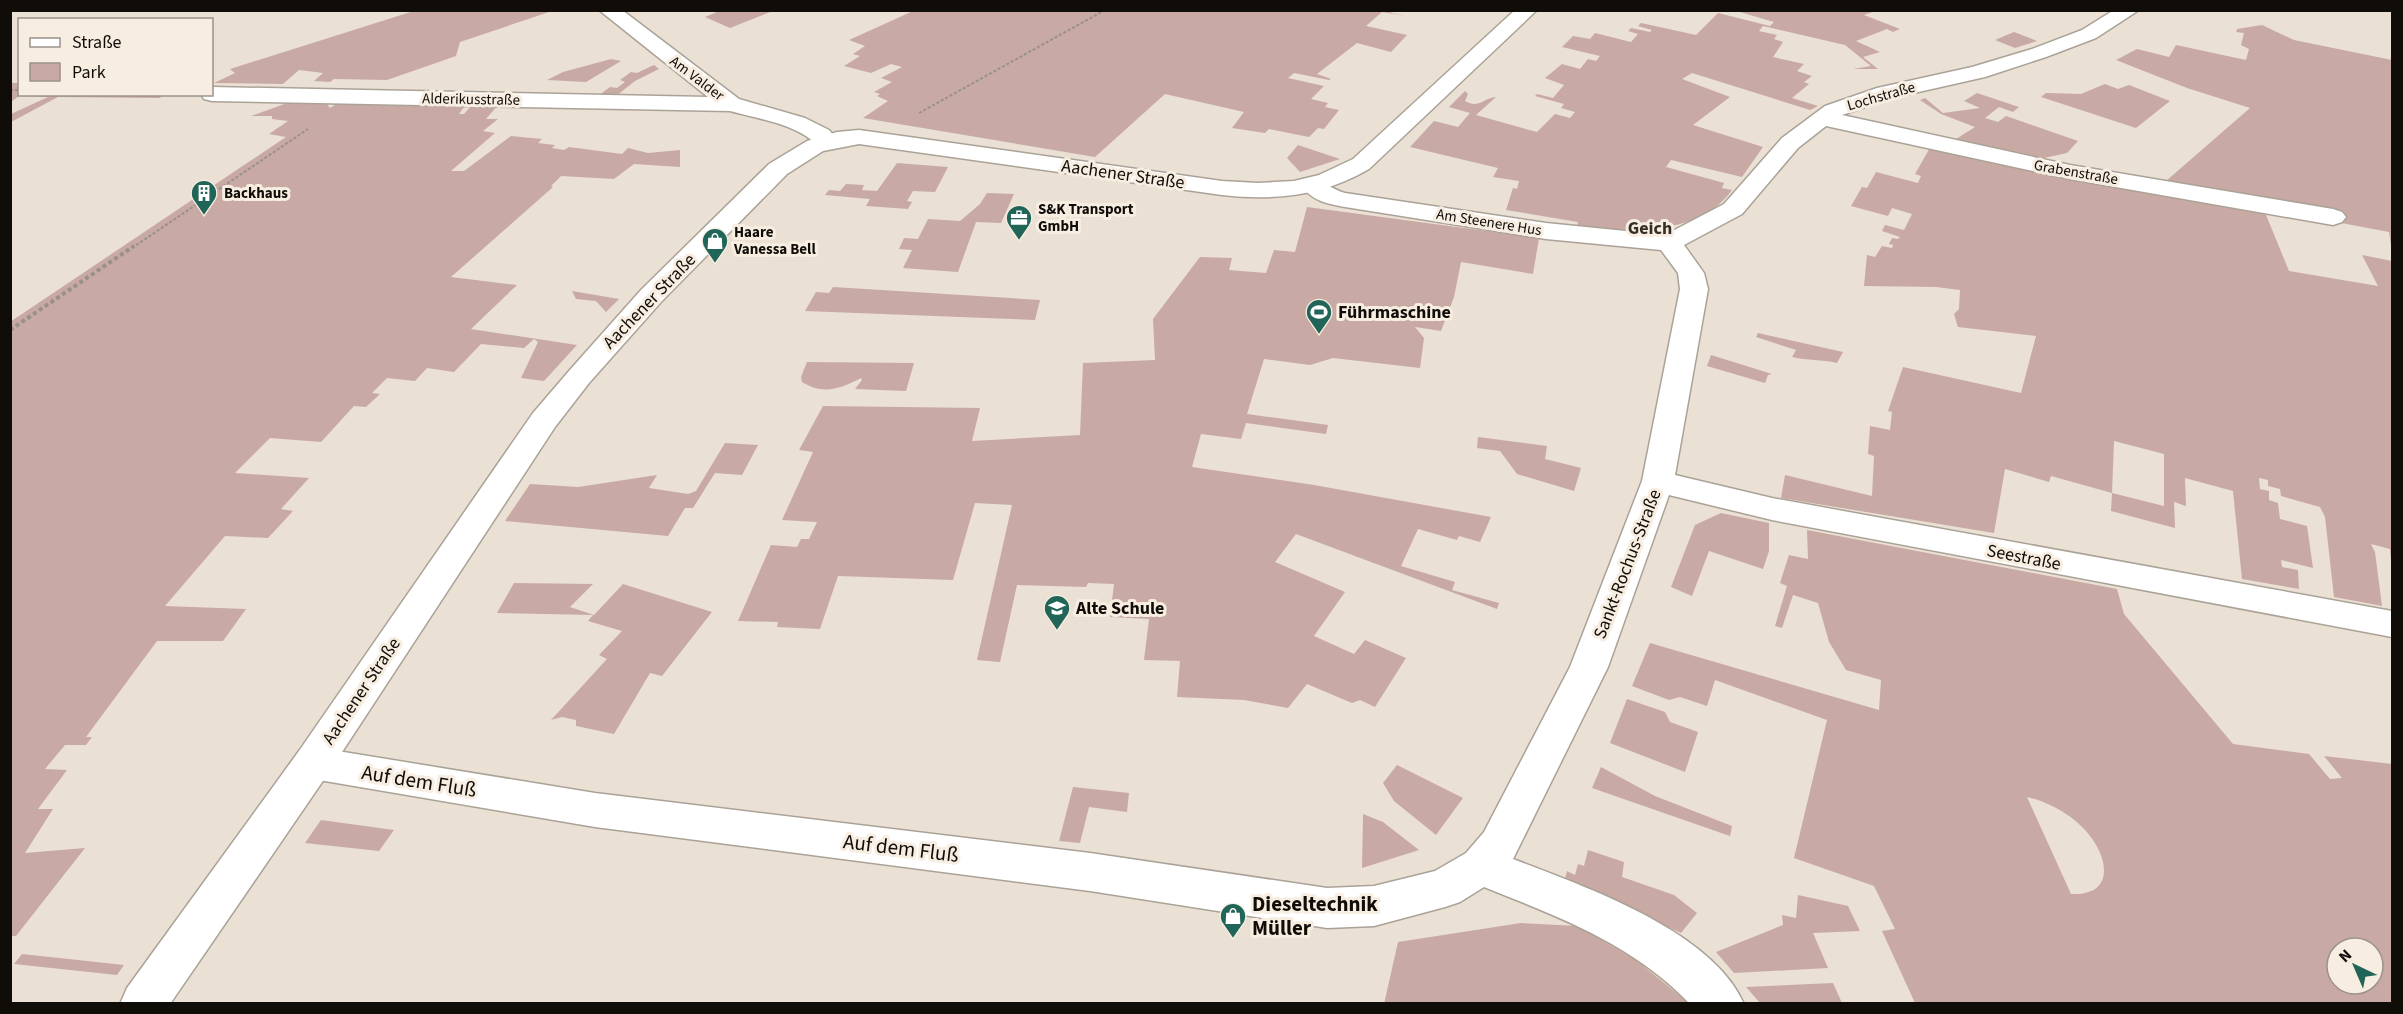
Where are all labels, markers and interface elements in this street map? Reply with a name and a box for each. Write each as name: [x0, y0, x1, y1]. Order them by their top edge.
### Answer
legend: [18, 18, 213, 96]
text: Straße: [72, 30, 122, 55]
street label: Am Valder: [665, 51, 729, 106]
text: Park: [72, 60, 106, 85]
street label: Lochstraße: [1845, 77, 1918, 116]
street label: Alderikusstraße: [422, 88, 520, 111]
street label: Aachener Straße: [1060, 153, 1186, 196]
street label: Grabenstraße: [2032, 155, 2120, 190]
building icon: Backhaus: [189, 178, 219, 216]
place label: Backhaus: [224, 183, 288, 204]
place label: S&K Transport GmbH: [1038, 199, 1134, 237]
office icon: S&K Transport GmbH: [1004, 203, 1034, 241]
street label: Am Steenere Hus: [1435, 204, 1543, 241]
district label: Geich: [1628, 216, 1672, 241]
place label: Haare Vanessa Bell: [733, 222, 816, 260]
shop icon: Haare Vanessa Bell: [700, 226, 730, 264]
street label: Aachener Straße: [597, 248, 702, 355]
sports icon: Führmaschine: [1304, 297, 1334, 335]
place label: Führmaschine: [1338, 300, 1451, 325]
street label: Sankt-Rochus-Straße: [1587, 486, 1668, 643]
street label: Seestraße: [1985, 538, 2063, 577]
school or university icon: Alte Schule: [1042, 593, 1072, 631]
place label: Alte Schule: [1075, 596, 1164, 621]
street label: Aachener Straße: [316, 633, 407, 750]
street label: Auf dem Fluß: [359, 757, 479, 805]
street label: Auf dem Fluß: [842, 826, 960, 870]
place label: Dieseltechnik Müller: [1252, 889, 1378, 943]
shop icon: Dieseltechnik Müller: [1218, 901, 1248, 939]
north arrow: [2325, 936, 2385, 996]
text: N: [2334, 944, 2357, 968]

